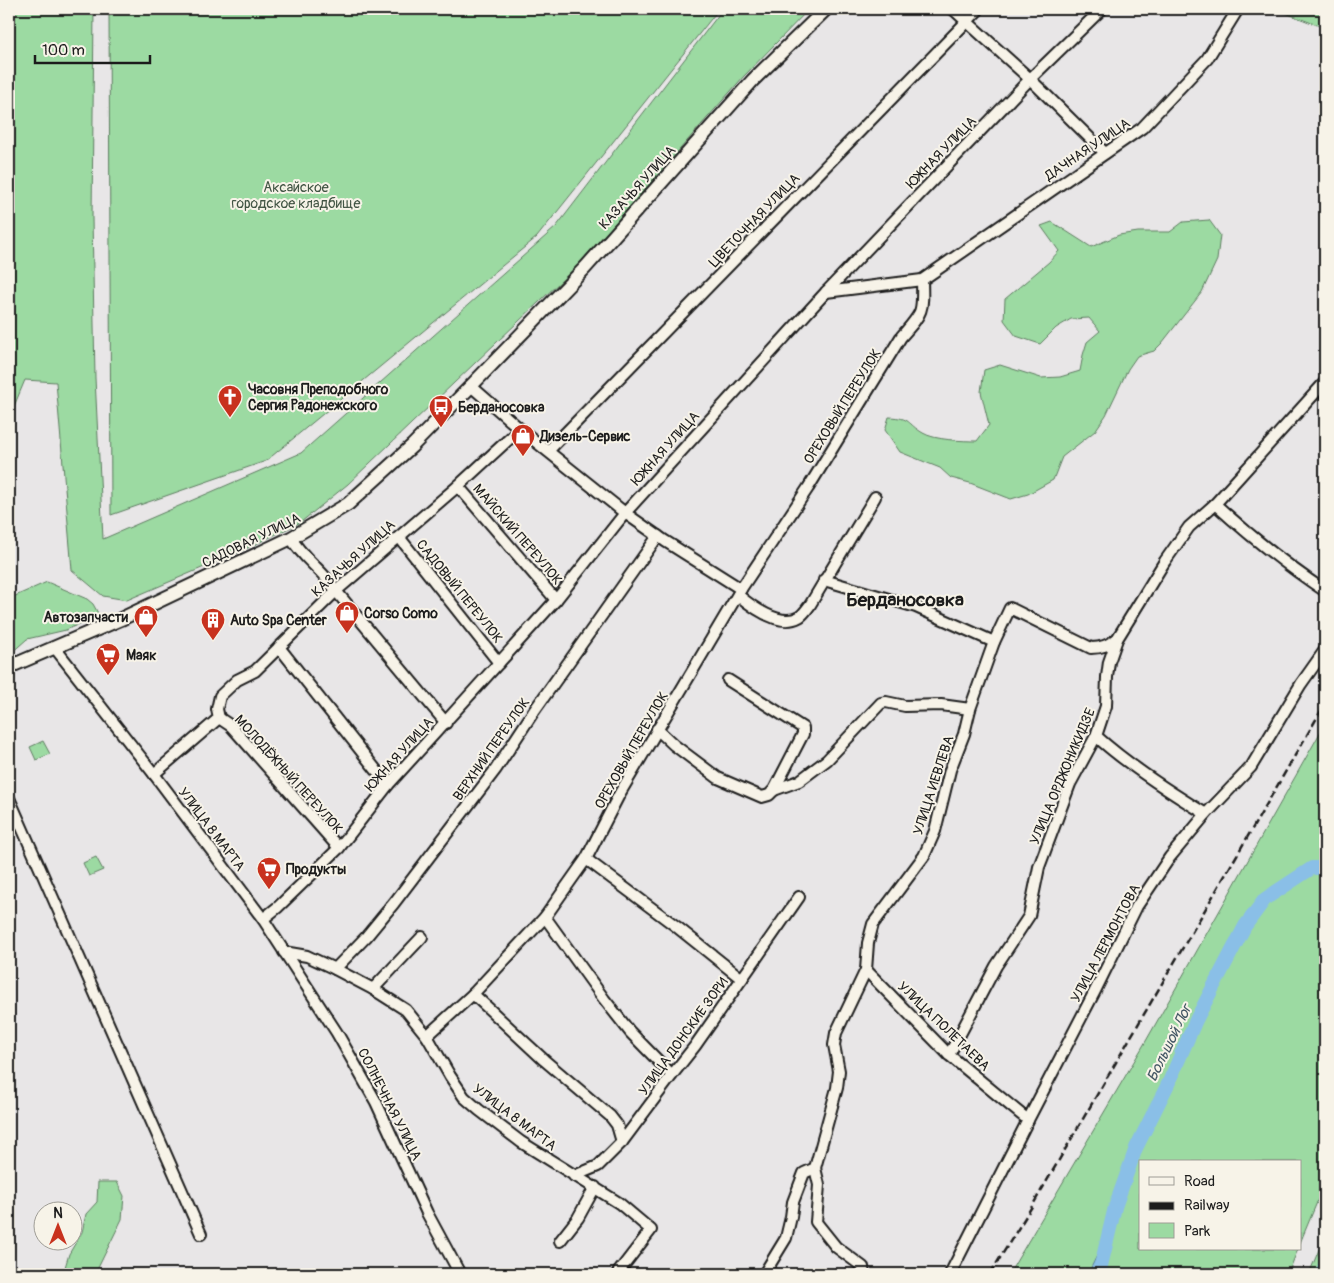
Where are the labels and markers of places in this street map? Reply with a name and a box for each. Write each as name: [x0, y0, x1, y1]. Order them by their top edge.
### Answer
place label: Часовня Преподобного Сергия Радонежского: [248, 381, 389, 414]
church icon: Часовня Преподобного Сергия Радонежского: [217, 384, 243, 418]
bus stop icon: Берданосовка: [428, 394, 454, 428]
place label: Берданосовка: [458, 399, 545, 416]
shop icon: Дизель-Сервис: [510, 423, 536, 457]
place label: Дизель-Сервис: [539, 428, 630, 445]
shop icon: Corso Como: [334, 600, 360, 634]
shop icon: Автозапчасти: [133, 604, 159, 638]
place label: Corso Como: [364, 605, 438, 622]
building icon: Auto Spa Center: [200, 607, 226, 641]
place label: Автозапчасти: [43, 609, 129, 626]
place label: Auto Spa Center: [230, 612, 328, 629]
supermarket icon: Маяк: [95, 642, 121, 676]
place label: Маяк: [126, 647, 156, 664]
supermarket icon: Продукты: [256, 856, 282, 890]
place label: Продукты: [286, 861, 346, 878]

